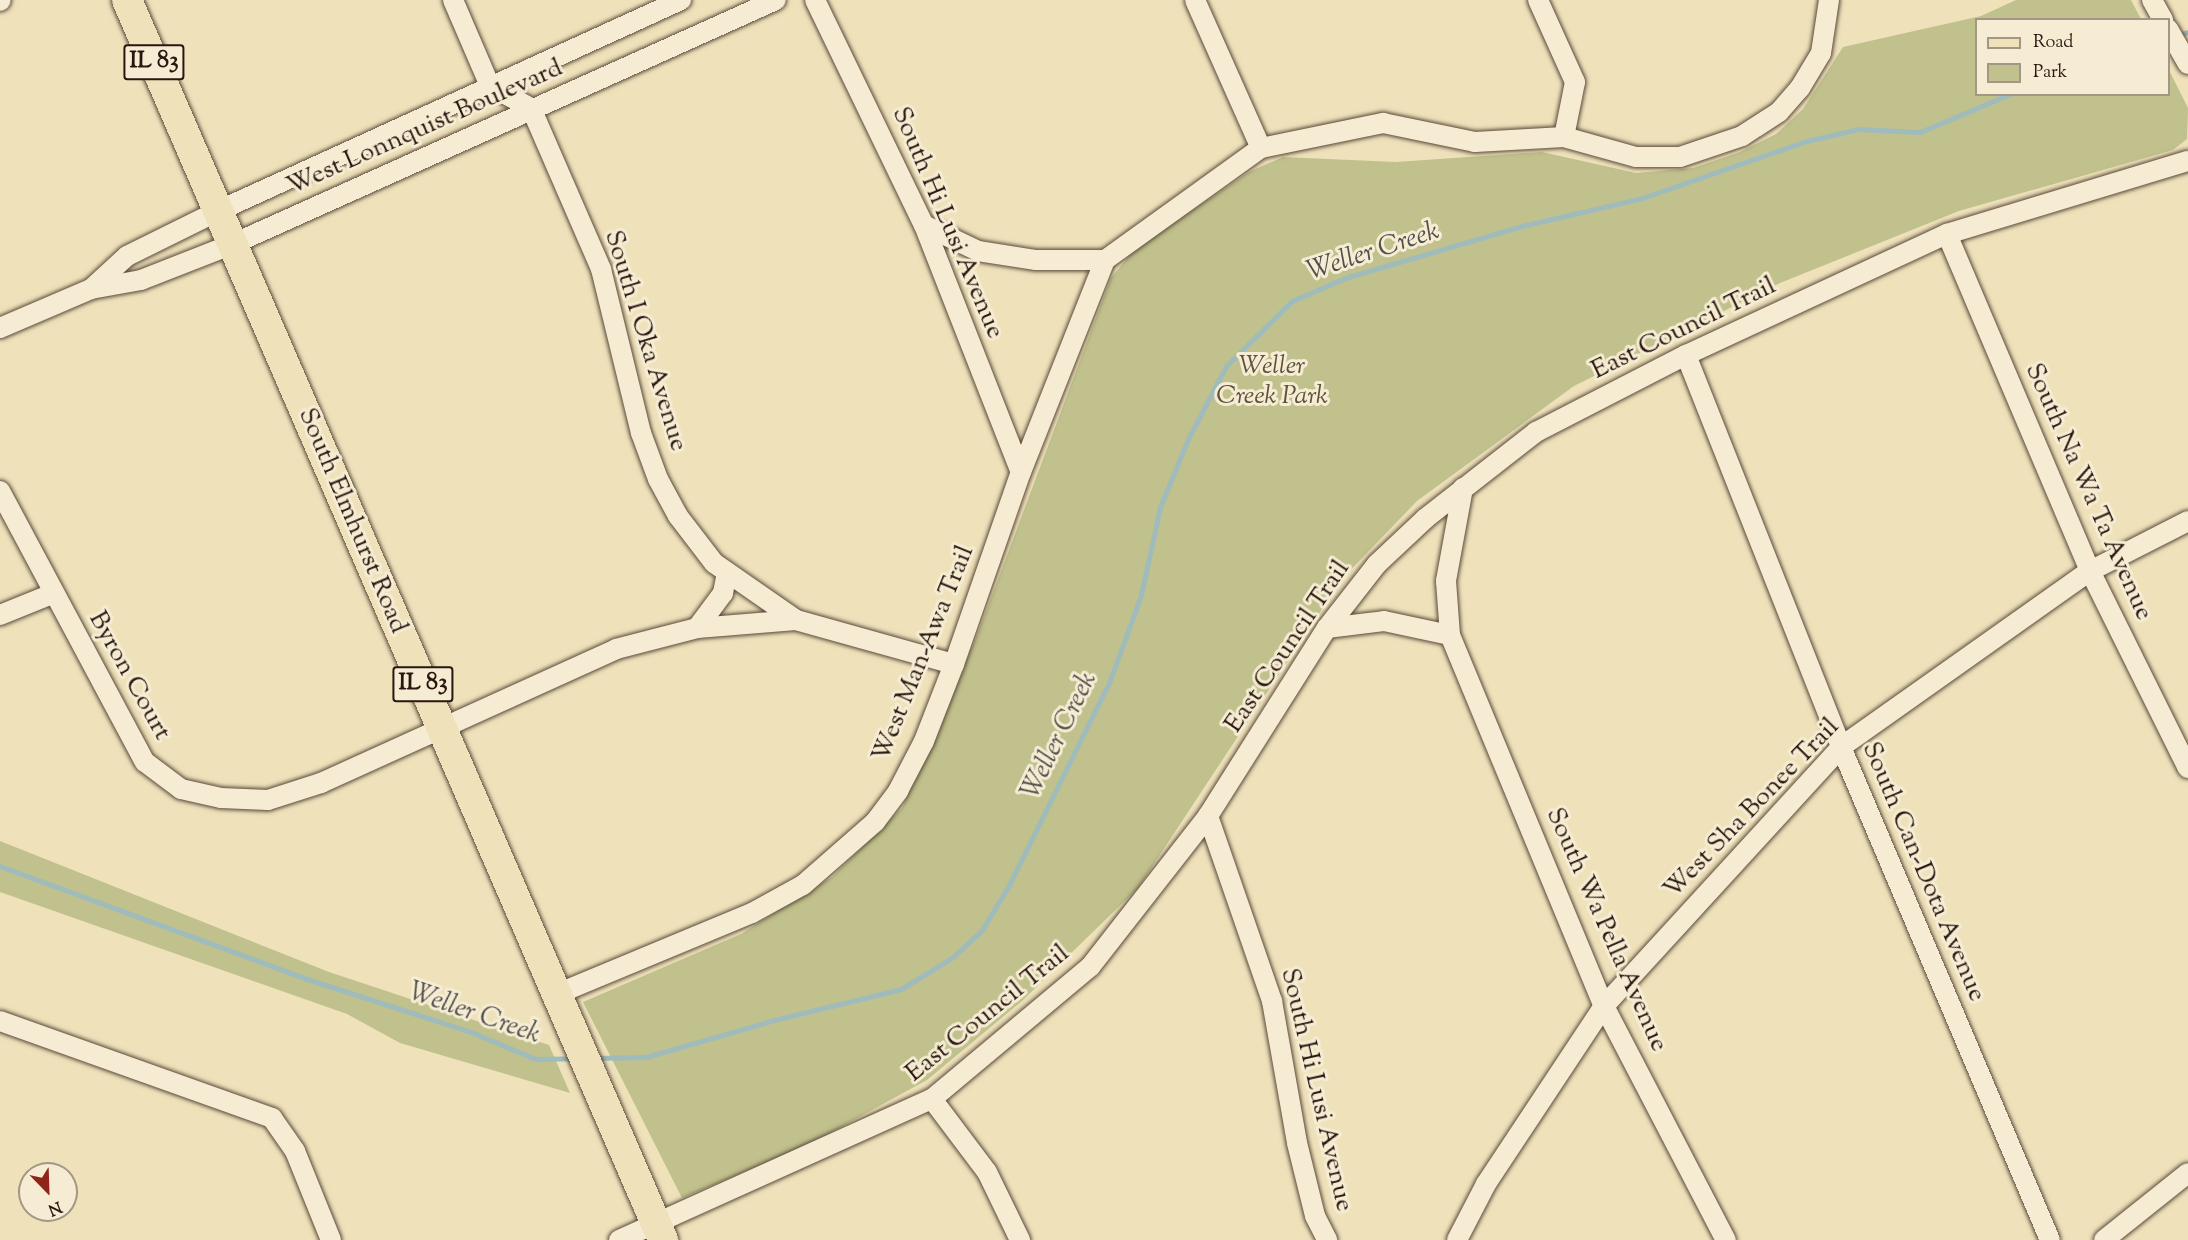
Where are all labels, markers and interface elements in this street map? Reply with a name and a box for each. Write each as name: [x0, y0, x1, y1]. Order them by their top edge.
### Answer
legend: [1975, 18, 2170, 96]
text: Road: [2033, 30, 2073, 56]
road number: IL 83: [122, 41, 186, 83]
street label: West Lonnquist Boulevard: [282, 53, 568, 203]
text: Park: [2033, 60, 2067, 86]
street label: South Hi Lusi Avenue: [884, 103, 1010, 343]
water label: Weller Creek: [1303, 215, 1443, 289]
street label: South I Oka Avenue: [597, 227, 693, 455]
street label: East Council Trail: [1587, 271, 1781, 387]
park label: Weller Creek Park: [1216, 351, 1328, 412]
street label: South Na Wa Ta Avenue: [2017, 359, 2159, 625]
street label: South Elmhurst Road: [290, 404, 414, 638]
street label: West Man-Awa Trail: [866, 541, 982, 767]
street label: East Council Trail: [1219, 555, 1357, 739]
street label: Byron Court: [81, 606, 177, 746]
road number: IL 83: [392, 663, 454, 705]
water label: Weller Creek: [1015, 667, 1105, 805]
street label: West Sha Bonee Trail: [1658, 712, 1846, 906]
street label: South Can-Dota Avenue: [1854, 738, 1992, 1006]
street label: South Wa Pella Avenue: [1538, 803, 1674, 1057]
street label: East Council Trail: [900, 939, 1076, 1089]
street label: South Hi Lusi Avenue: [1273, 965, 1359, 1215]
water label: Weller Creek: [404, 976, 544, 1052]
north arrow: [18, 1162, 78, 1222]
text: N: [44, 1194, 65, 1220]

